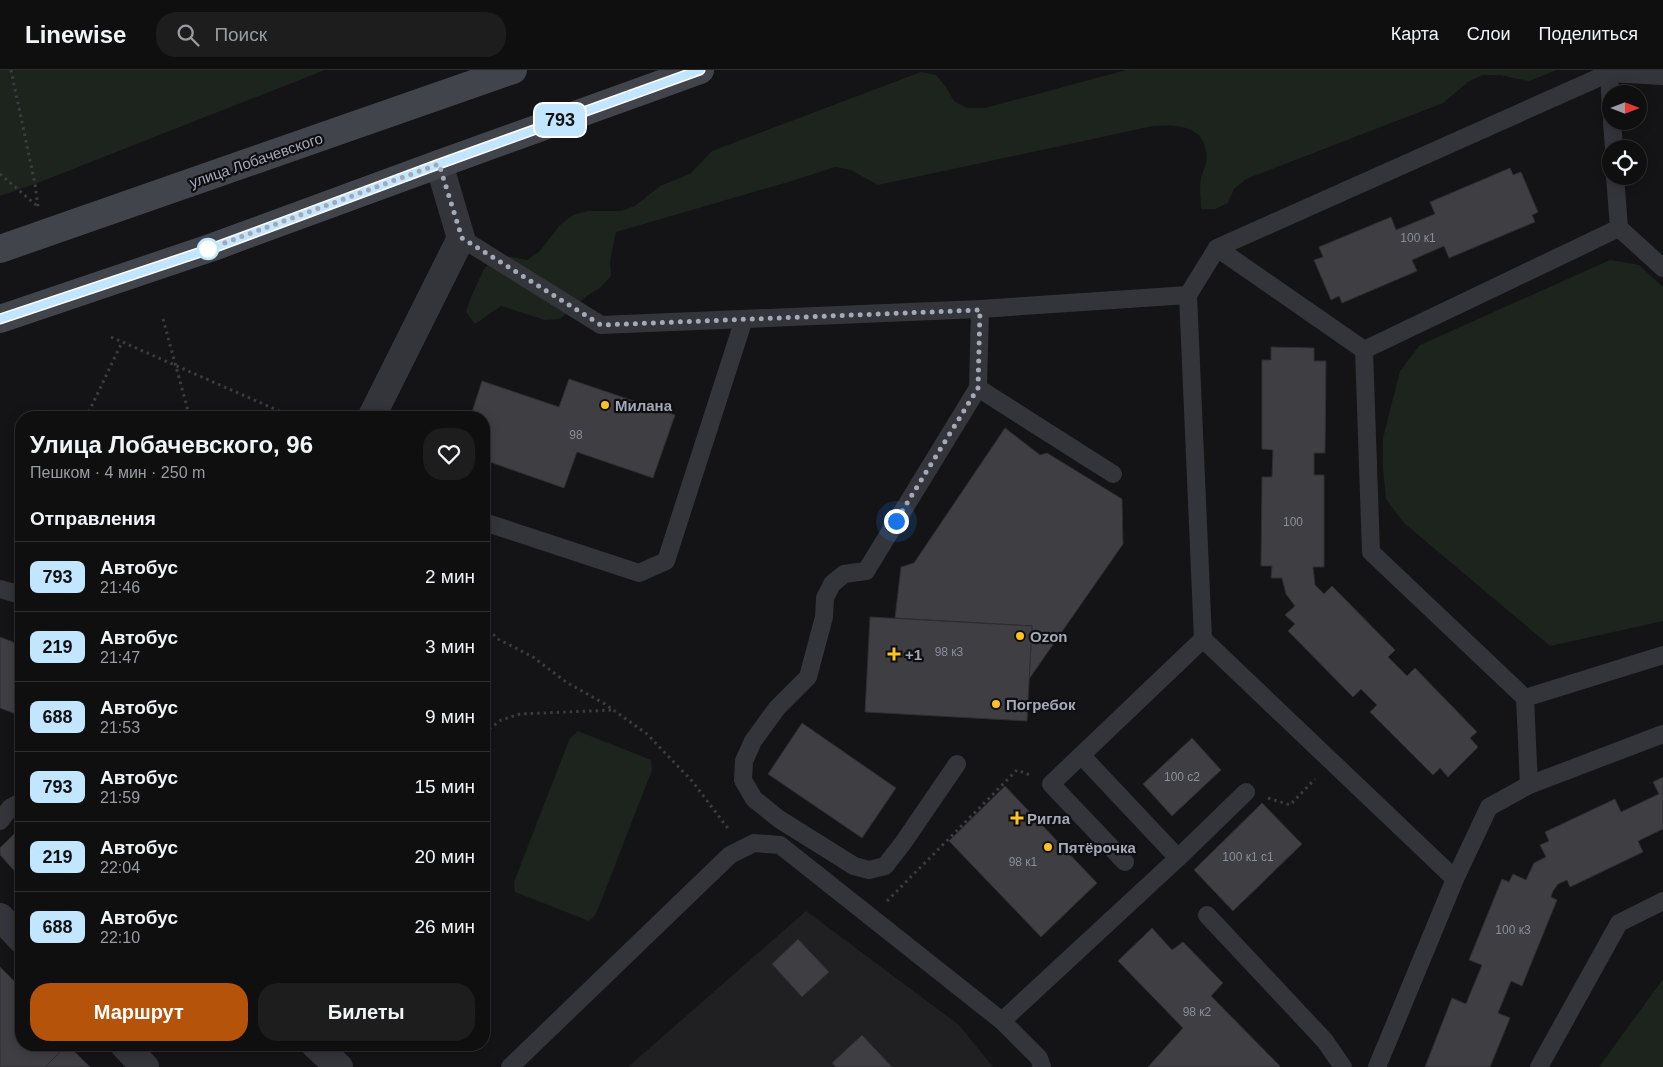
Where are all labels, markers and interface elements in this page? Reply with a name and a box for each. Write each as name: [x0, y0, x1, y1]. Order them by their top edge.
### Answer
search box: [156, 12, 506, 57]
text: Linewise: [25, 21, 126, 48]
icon: search: [174, 21, 202, 49]
text: Поиск: [214, 24, 267, 45]
text: Карта: [1391, 24, 1439, 44]
text: Слои: [1467, 24, 1511, 44]
text: Поделиться: [1539, 24, 1638, 44]
north arrow: [1602, 85, 1648, 130]
map controls: [1602, 85, 1647, 185]
line badge: 793: [531, 104, 589, 136]
text: 793: [545, 110, 575, 130]
street label: улица Лобачевского: [187, 129, 325, 191]
button: locate: [1602, 140, 1647, 185]
house number: 100 к1: [1400, 231, 1436, 245]
unlabelled marker: [197, 238, 219, 260]
place label: Милана: [615, 397, 673, 414]
marker: Милана: [599, 399, 611, 411]
button: heart: [423, 428, 475, 480]
house number: 98: [569, 428, 583, 442]
text: Улица Лобачевского, 96: [30, 431, 313, 458]
text: Пешком · 4 мин · 250 m: [30, 464, 205, 481]
text: Отправления: [30, 508, 156, 529]
your location: [884, 509, 909, 534]
house number: 100: [1283, 515, 1303, 529]
text: Автобус: [100, 557, 178, 578]
text: 2 мин: [425, 566, 475, 587]
text: 793: [42, 567, 73, 587]
text: 21:46: [100, 579, 140, 596]
text: Автобус: [100, 627, 178, 648]
place label: Ozon: [1030, 628, 1068, 645]
marker: Ozon: [1014, 630, 1026, 642]
text: 3 мин: [425, 636, 475, 657]
text: 219: [42, 637, 73, 657]
house number: 98 к3: [935, 645, 964, 659]
place label: +1: [905, 646, 922, 663]
marker: +1: [887, 647, 901, 661]
text: 21:47: [100, 649, 140, 666]
place label: Погребок: [1006, 696, 1076, 713]
text: Автобус: [100, 697, 178, 718]
marker: Погребок: [990, 698, 1002, 710]
text: 9 мин: [425, 706, 475, 727]
text: 688: [42, 707, 73, 727]
text: 21:53: [100, 719, 140, 736]
text: Автобус: [100, 767, 178, 788]
house number: 100 с2: [1164, 770, 1200, 784]
text: 15 мин: [414, 776, 475, 797]
text: 793: [42, 777, 73, 797]
text: 21:59: [100, 789, 140, 806]
place label: Ригла: [1027, 810, 1071, 827]
marker: Ригла: [1011, 812, 1023, 824]
text: Автобус: [100, 837, 178, 858]
place label: Пятёрочка: [1058, 839, 1136, 856]
marker: Пятёрочка: [1042, 841, 1054, 853]
text: 20 мин: [414, 846, 475, 867]
text: 219: [42, 847, 73, 867]
house number: 100 к1 с1: [1222, 850, 1274, 864]
house number: 98 к1: [1009, 855, 1038, 869]
text: 22:04: [100, 859, 140, 876]
text: Автобус: [100, 907, 178, 928]
text: 26 мин: [414, 916, 475, 937]
text: 688: [42, 917, 73, 937]
house number: 100 к3: [1495, 923, 1531, 937]
text: 22:10: [100, 929, 140, 946]
button: Маршрут: [30, 983, 248, 1041]
button: Билеты: [258, 983, 475, 1041]
house number: 98 к2: [1183, 1005, 1212, 1019]

